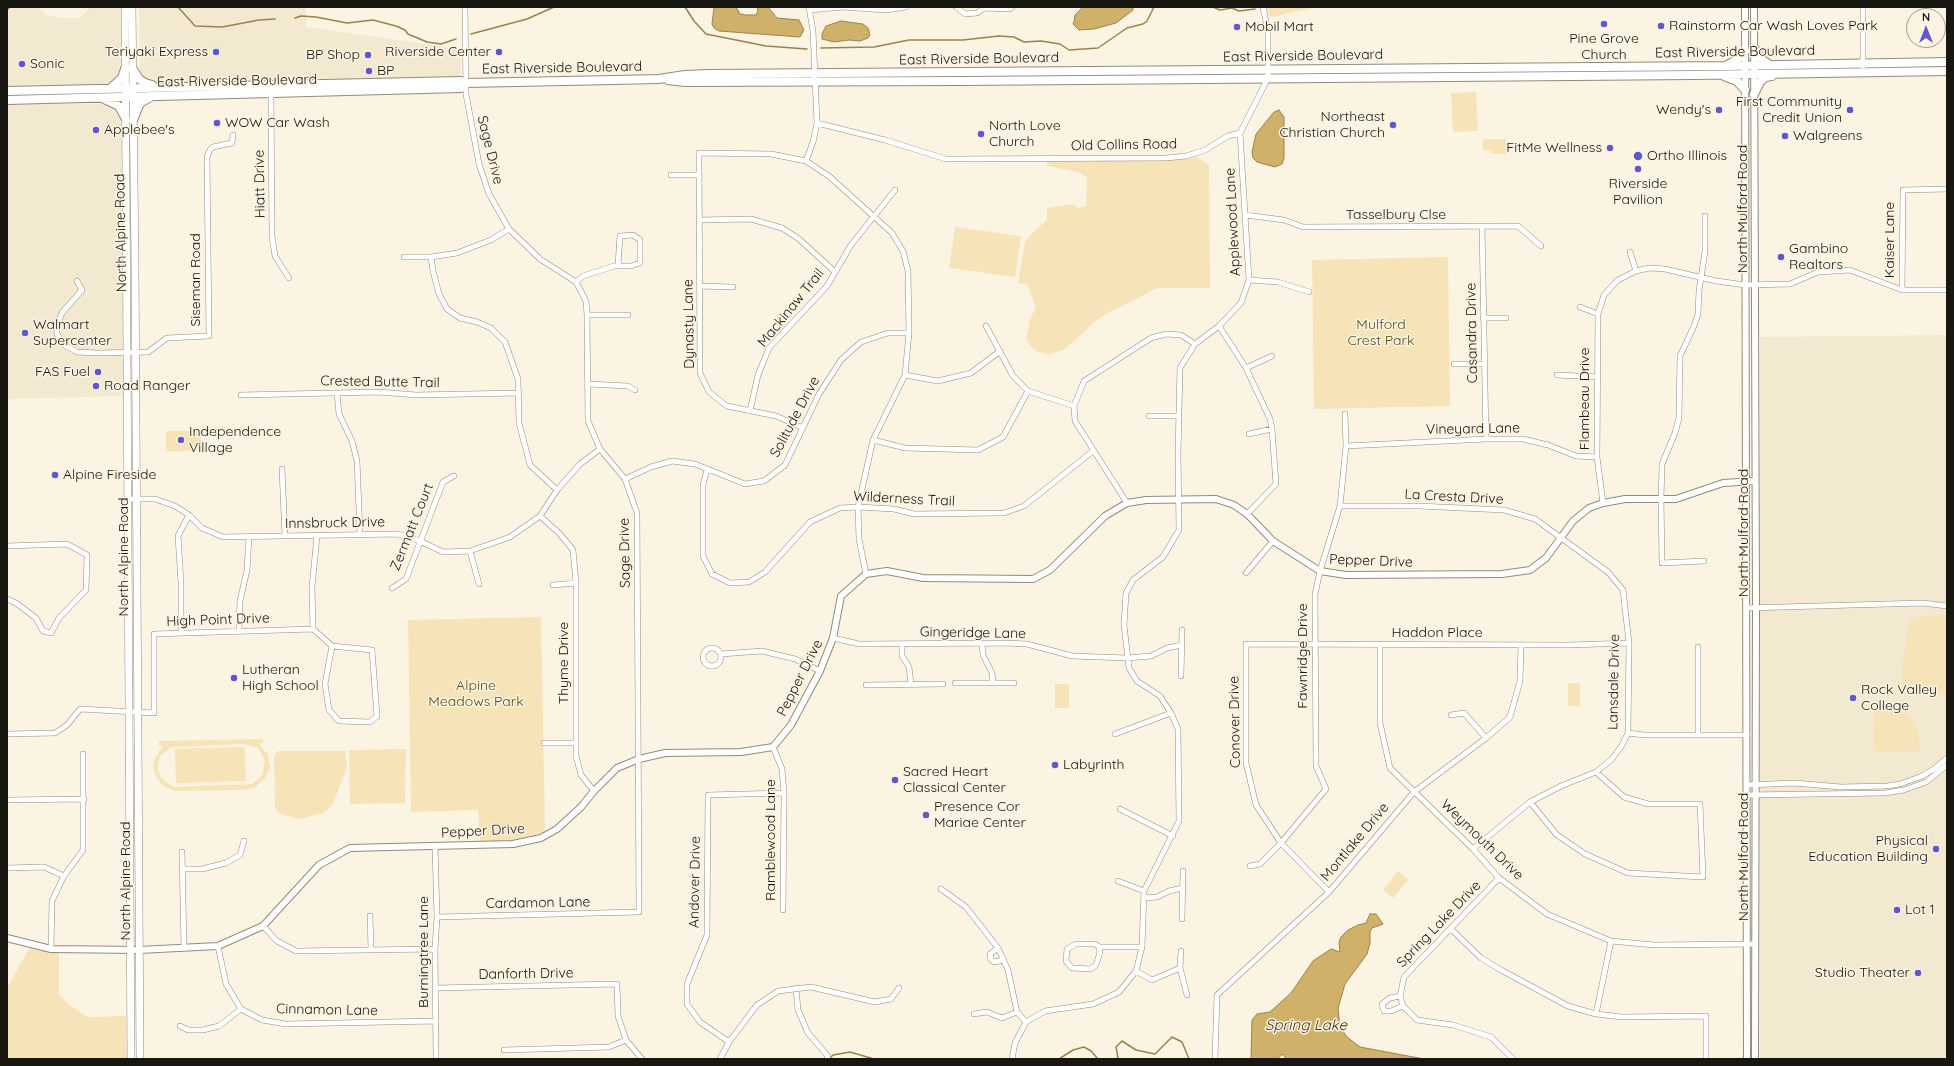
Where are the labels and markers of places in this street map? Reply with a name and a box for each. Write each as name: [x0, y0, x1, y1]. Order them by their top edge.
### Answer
place label: Rainstorm Car Wash Loves Park: [1669, 18, 1878, 34]
place label: Mobil Mart: [1245, 19, 1314, 35]
marker: Pine Grove Church: [1599, 19, 1609, 29]
marker: Rainstorm Car Wash Loves Park: [1656, 21, 1666, 31]
marker: Mobil Mart: [1232, 22, 1242, 32]
place label: Pine Grove Church: [1569, 31, 1639, 64]
place label: Teriyaki Express: [105, 44, 208, 60]
place label: Riverside Center: [385, 44, 491, 60]
marker: Teriyaki Express: [211, 47, 221, 57]
place label: BP Shop: [306, 47, 360, 63]
marker: Riverside Center: [494, 47, 504, 57]
marker: BP Shop: [363, 50, 373, 60]
place label: Sonic: [30, 56, 65, 72]
marker: Sonic: [17, 59, 27, 69]
place label: BP: [377, 63, 394, 79]
marker: BP: [364, 66, 374, 76]
place label: First Community Credit Union: [1736, 94, 1842, 126]
place label: Wendy's: [1656, 102, 1711, 118]
marker: Wendy's: [1714, 105, 1724, 115]
marker: First Community Credit Union: [1845, 105, 1855, 115]
place label: Northeast Christian Church: [1279, 109, 1385, 142]
place label: WOW Car Wash: [225, 115, 330, 131]
marker: WOW Car Wash: [212, 118, 222, 128]
place label: North Love Church: [989, 118, 1061, 150]
marker: Northeast Christian Church: [1388, 120, 1398, 130]
place label: Applebee's: [104, 122, 175, 138]
marker: Applebee's: [91, 125, 101, 135]
place label: Walgreens: [1793, 128, 1862, 144]
marker: North Love Church: [976, 129, 986, 139]
marker: Walgreens: [1780, 131, 1790, 141]
place label: FitMe Wellness: [1506, 140, 1602, 156]
marker: FitMe Wellness: [1605, 143, 1615, 153]
place label: Ortho Illinois: [1647, 148, 1727, 164]
marker: Ortho Illinois: [1632, 150, 1644, 162]
marker: Riverside Pavilion: [1633, 164, 1643, 174]
place label: Riverside Pavilion: [1609, 176, 1667, 208]
place label: Gambino Realtors: [1789, 241, 1848, 274]
marker: Gambino Realtors: [1776, 252, 1786, 262]
place label: Walmart Supercenter: [33, 317, 112, 350]
marker: Walmart Supercenter: [20, 328, 30, 338]
place label: FAS Fuel: [35, 364, 90, 380]
marker: FAS Fuel: [93, 367, 103, 377]
place label: Road Ranger: [104, 378, 190, 394]
marker: Road Ranger: [91, 381, 101, 391]
place label: Independence Village: [189, 424, 281, 456]
marker: Independence Village: [176, 435, 186, 445]
place label: Alpine Fireside: [63, 467, 156, 483]
marker: Alpine Fireside: [50, 470, 60, 480]
place label: Lutheran High School: [242, 662, 319, 694]
marker: Lutheran High School: [229, 673, 239, 683]
place label: Rock Valley College: [1861, 682, 1937, 714]
marker: Rock Valley College: [1848, 693, 1858, 703]
place label: Labyrinth: [1063, 757, 1125, 773]
marker: Labyrinth: [1050, 760, 1060, 770]
place label: Sacred Heart Classical Center: [903, 764, 1006, 796]
marker: Sacred Heart Classical Center: [890, 775, 900, 785]
place label: Presence Cor Mariae Center: [934, 799, 1026, 832]
marker: Presence Cor Mariae Center: [921, 810, 931, 820]
place label: Physical Education Building: [1808, 833, 1928, 866]
marker: Physical Education Building: [1931, 844, 1941, 854]
place label: Lot 1: [1905, 902, 1935, 918]
marker: Lot 1: [1892, 905, 1902, 915]
place label: Studio Theater: [1815, 965, 1910, 981]
marker: Studio Theater: [1913, 968, 1923, 978]

